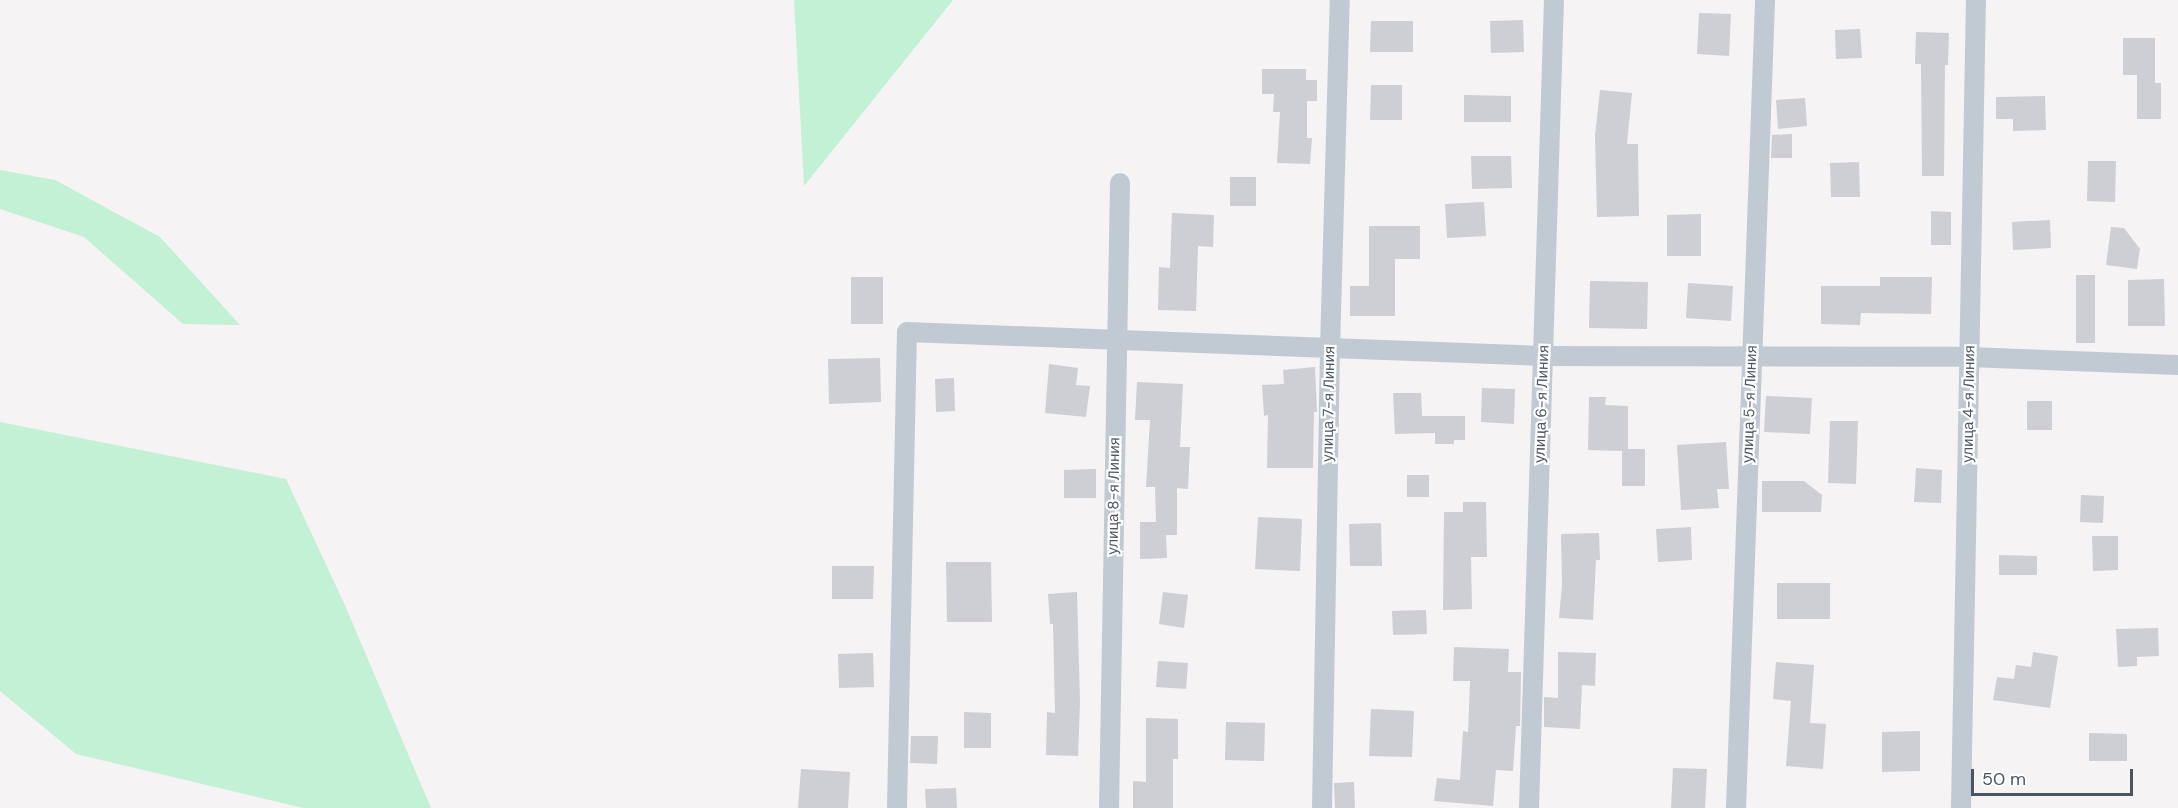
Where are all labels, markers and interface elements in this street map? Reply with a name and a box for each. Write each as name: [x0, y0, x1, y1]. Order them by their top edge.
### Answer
street label: улица 6-я Линия: [1531, 345, 1553, 463]
street label: улица 5-я Линия: [1739, 345, 1761, 463]
street label: улица 4-я Линия: [1959, 345, 1979, 463]
street label: улица 7-я Линия: [1319, 346, 1339, 462]
street label: улица 8-я Линия: [1104, 437, 1124, 555]
scale bar: [1974, 757, 2136, 795]
text: 50 m: [1982, 767, 2026, 791]

